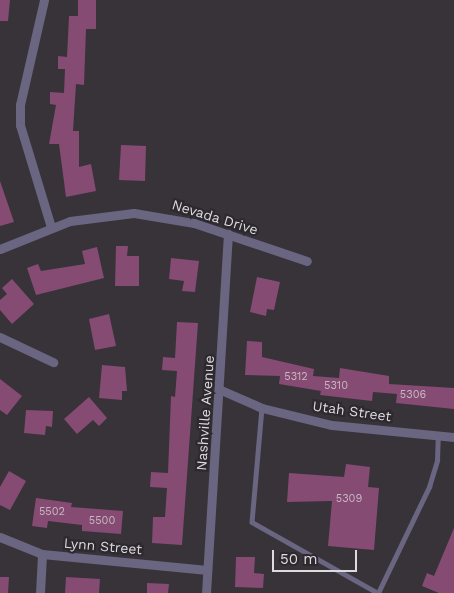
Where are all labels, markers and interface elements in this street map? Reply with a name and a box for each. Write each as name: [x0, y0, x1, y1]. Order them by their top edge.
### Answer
street label: Nevada Drive: [170, 196, 260, 238]
street label: Nashville Avenue: [193, 355, 217, 471]
house number: 5312: [284, 370, 308, 384]
house number: 5310: [324, 379, 348, 393]
house number: 5306: [400, 388, 426, 402]
street label: Utah Street: [312, 397, 392, 425]
house number: 5309: [336, 492, 362, 506]
house number: 5502: [39, 505, 65, 519]
house number: 5500: [89, 514, 115, 528]
street label: Lynn Street: [63, 534, 143, 558]
scale bar: [274, 540, 359, 572]
text: 50 m: [280, 550, 317, 568]

